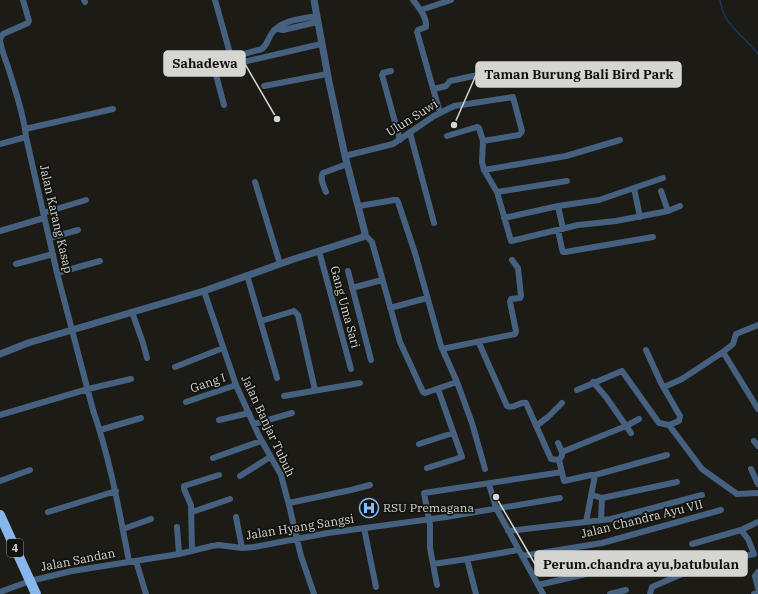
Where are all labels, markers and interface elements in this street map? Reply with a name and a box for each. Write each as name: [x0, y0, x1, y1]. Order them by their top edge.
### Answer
callout: Sahadewa: [164, 51, 245, 76]
text: Sahadewa: [172, 55, 238, 72]
callout: Taman Burung Bali Bird Park: [476, 62, 681, 87]
text: Taman Burung Bali Bird Park: [484, 66, 675, 83]
street label: Ulun Suwi: [383, 96, 440, 139]
street label: Jalan Karang Kasap: [37, 163, 76, 275]
street label: Gang Uma Sari: [327, 264, 364, 350]
street label: Gang I: [188, 369, 228, 396]
street label: Jalan Banjar Tubuh: [238, 373, 299, 479]
street label: Jalan Chandra Ayu VII: [579, 496, 704, 541]
hospital icon: RSU Premagana: [358, 497, 380, 519]
place label: RSU Premagana: [383, 500, 474, 515]
street label: Jalan Hyang Sangsi: [245, 511, 355, 542]
road number: 4: [7, 539, 23, 557]
street label: Jalan Sandan: [39, 545, 117, 574]
callout: Perum.chandra ayu,batubulan: [535, 551, 747, 576]
text: Perum.chandra ayu,batubulan: [543, 556, 739, 573]

